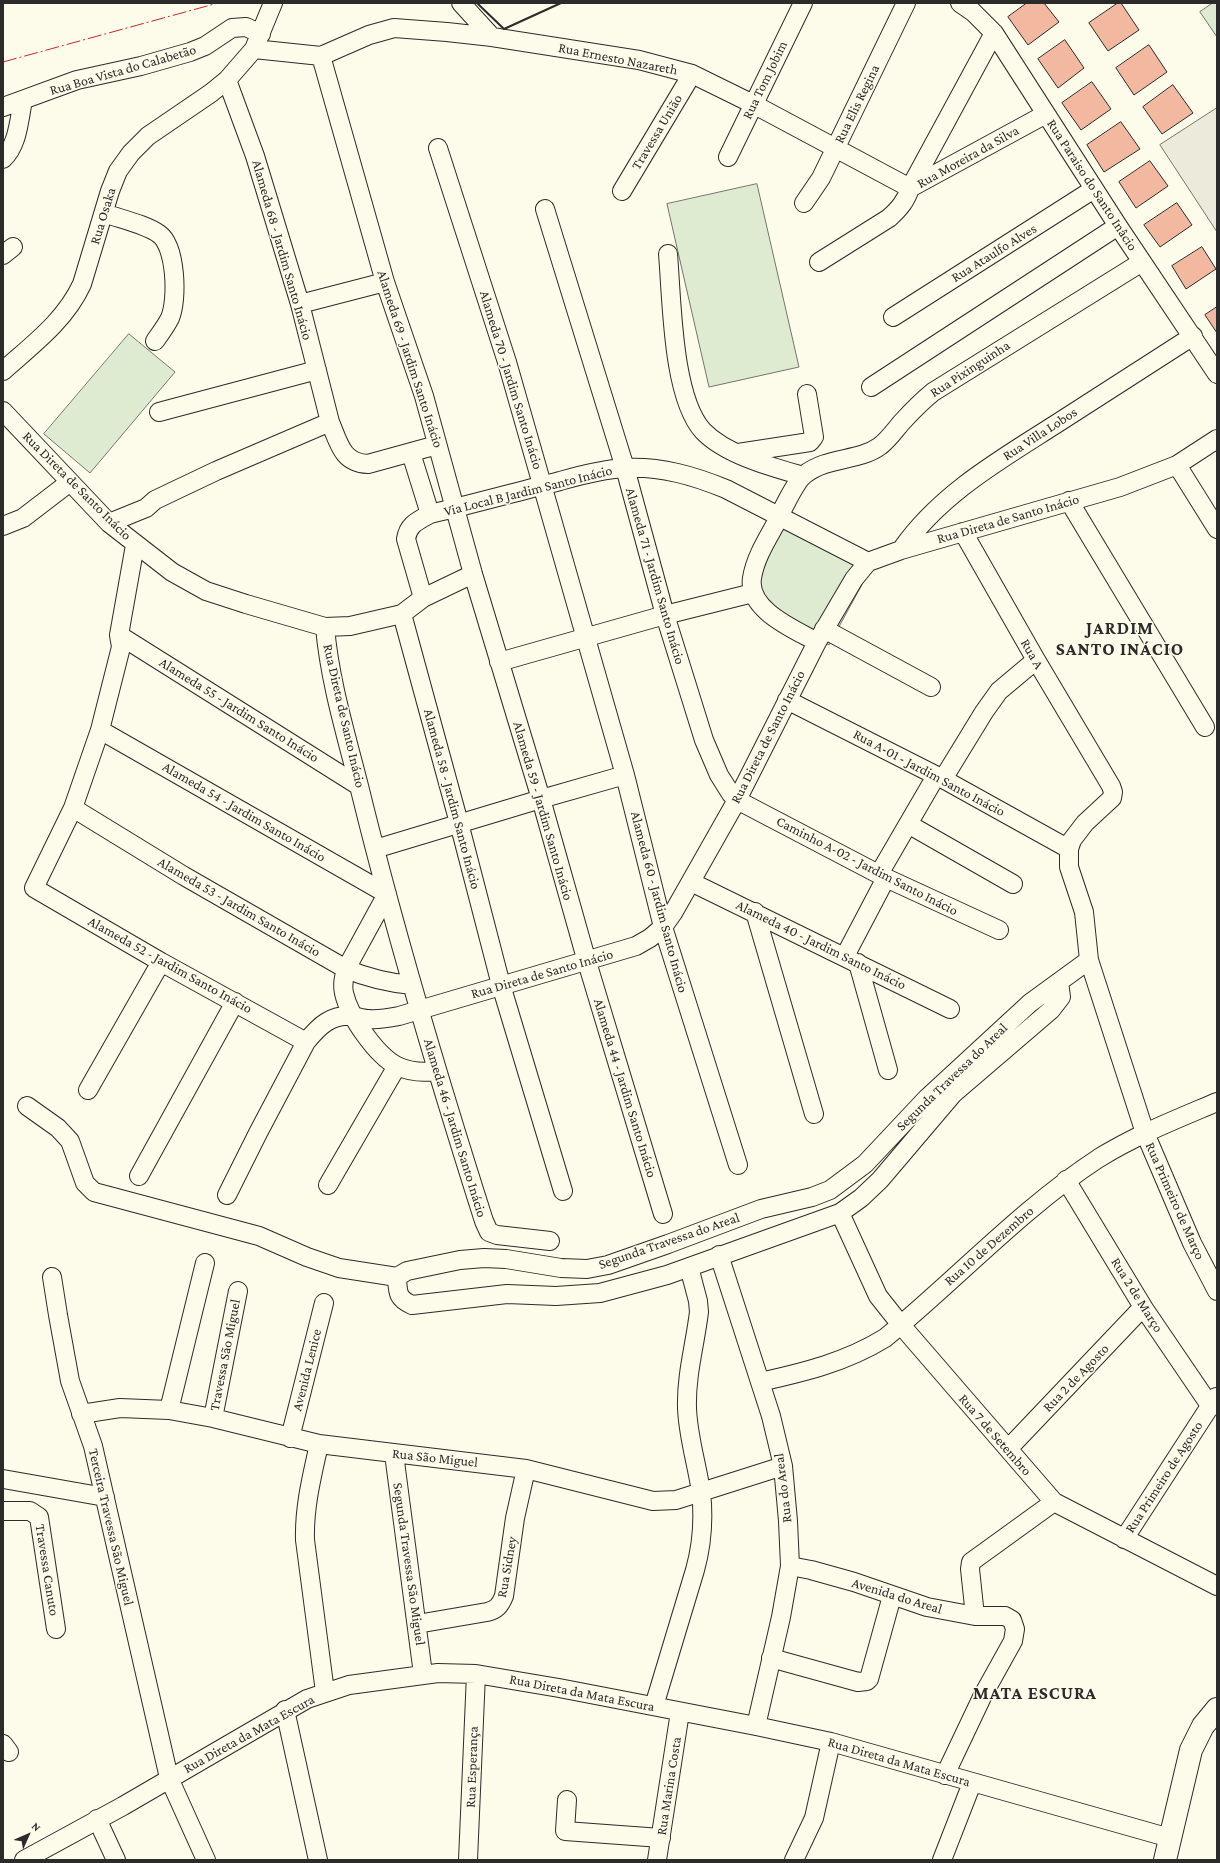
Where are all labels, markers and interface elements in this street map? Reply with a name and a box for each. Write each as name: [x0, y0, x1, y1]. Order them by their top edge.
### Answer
street label: Rua Tom Jobim: [739, 38, 791, 122]
street label: Rua Ernesto Nazareth: [557, 39, 679, 79]
street label: Rua Boa Vista do Calabetão: [48, 41, 198, 99]
street label: Rua Elis Regina: [831, 62, 883, 146]
street label: Travessa União: [628, 91, 686, 173]
street label: Rua Paraiso do Santo Inâcio: [1043, 116, 1141, 254]
street label: Rua Moreira da Silva: [914, 122, 1022, 192]
street label: Alameda 68 - Jardim Santo Inácio: [248, 158, 316, 342]
street label: Rua Osaka: [86, 186, 120, 246]
street label: Rua Ataulfo Alves: [948, 220, 1040, 286]
street label: Alameda 69 - Jardim Santo Inácio: [373, 268, 447, 450]
street label: Alameda 70 - Jardim Santo Inácio: [476, 289, 546, 471]
street label: Rua Pixinguinha: [927, 337, 1013, 401]
street label: Rua Villa Lobos: [1000, 404, 1080, 464]
street label: Rua Direta de Santo Inácio: [19, 428, 135, 544]
street label: Via Local B Jardim Santo Inácio: [442, 462, 614, 520]
street label: Alameda 71 - Jardim Santo Inácio: [622, 486, 688, 666]
street label: Rua Direta de Santo Inácio: [935, 491, 1081, 547]
district label: JARDIM SANTO INÁCIO: [1056, 617, 1184, 660]
street label: Rua A: [1017, 636, 1047, 672]
street label: Rua Direta de Santo Inácio: [319, 642, 369, 790]
street label: Alameda 55 - Jardim Santo Inácio: [156, 654, 322, 766]
street label: Rua Direta de Santo Inácio: [727, 668, 809, 806]
street label: Alameda 58 - Jardim Santo Inácio: [420, 707, 484, 891]
street label: Alameda 59 - Jardim Santo Inácio: [509, 720, 577, 902]
street label: Rua A-01 - Jardim Santo Inácio: [850, 726, 1008, 820]
street label: Alameda 54 - Jardim Santo Inácio: [159, 758, 329, 866]
street label: Alameda 60 - Jardim Santo Inácio: [627, 810, 691, 994]
street label: Caminho A-02 - Jardim Santo Inácio: [773, 813, 961, 919]
street label: Alameda 53 - Jardim Santo Inácio: [155, 853, 323, 961]
street label: Alameda 40 - Jardim Santo Inácio: [733, 896, 909, 994]
street label: Alameda 52 - Jardim Santo Inácio: [85, 913, 255, 1017]
street label: Rua Direta de Santo Inácio: [469, 946, 615, 1002]
street label: Alameda 44 - Jardim Santo Inácio: [590, 997, 660, 1179]
street label: Segunda Travessa do Areal: [893, 1020, 1011, 1134]
street label: Alameda 46 - Jardim Santo Inácio: [420, 1037, 490, 1219]
street label: Rua Primeiro de Março: [1142, 1140, 1208, 1262]
street label: Rua 10 de Dezembro: [941, 1203, 1037, 1289]
street label: Segunda Travessa do Areal: [596, 1209, 742, 1273]
street label: Rua 2 de Março: [1107, 1254, 1167, 1336]
street label: Travessa São Miguel: [206, 1298, 244, 1412]
street label: Avenida Lenice: [289, 1327, 325, 1413]
street label: Rua 2 de Agosto: [1039, 1340, 1113, 1416]
street label: Rua 7 de Setembro: [955, 1391, 1035, 1479]
street label: Rua Primeiro de Agosto: [1122, 1418, 1206, 1536]
street label: Rua São Miguel: [391, 1445, 479, 1471]
street label: Terceira Travessa São Miguel: [85, 1447, 137, 1607]
street label: Rua do Areal: [770, 1452, 796, 1524]
street label: Segunda Travessa São Miguel: [389, 1482, 429, 1646]
street label: Travessa Canuto: [31, 1523, 63, 1617]
street label: Rua Sidney: [493, 1535, 521, 1599]
street label: Avenida do Areal: [850, 1574, 944, 1618]
street label: Rua Direta da Mata Escura: [508, 1671, 656, 1715]
district label: MATA ESCURA: [973, 1682, 1097, 1704]
street label: Rua Direta da Mata Escura: [180, 1691, 318, 1777]
street label: Rua Esperança: [462, 1726, 482, 1808]
street label: Rua Direta da Mata Escura: [826, 1734, 972, 1790]
street label: Rua Marina Costa: [653, 1736, 685, 1836]
north arrow: [8, 1815, 48, 1855]
text: N: [30, 1820, 43, 1833]

